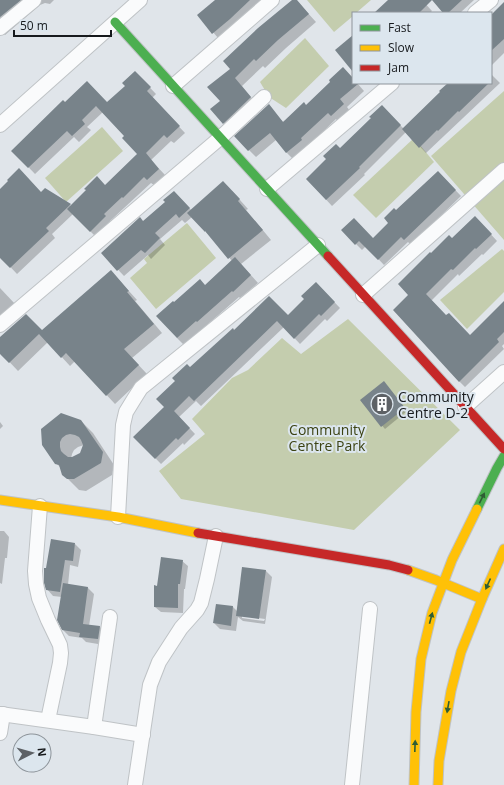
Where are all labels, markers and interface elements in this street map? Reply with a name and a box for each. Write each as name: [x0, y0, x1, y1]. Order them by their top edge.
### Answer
scale bar: [14, 12, 111, 38]
legend: [352, 12, 492, 84]
text: 50 m: [20, 17, 48, 34]
text: Fast: [388, 19, 411, 36]
text: Slow: [388, 39, 415, 56]
text: Jam: [387, 59, 409, 76]
place label: Community Centre D-2: [398, 387, 475, 422]
building icon: Community Centre D-2: [369, 391, 395, 417]
park label: Community Centre Park: [289, 420, 366, 455]
one-way arrow: [479, 493, 485, 504]
one-way arrow: [485, 579, 491, 590]
one-way arrow: [429, 611, 435, 624]
one-way arrow: [445, 701, 451, 713]
north arrow: [12, 733, 52, 773]
one-way arrow: [412, 739, 418, 752]
text: N: [35, 747, 50, 757]

